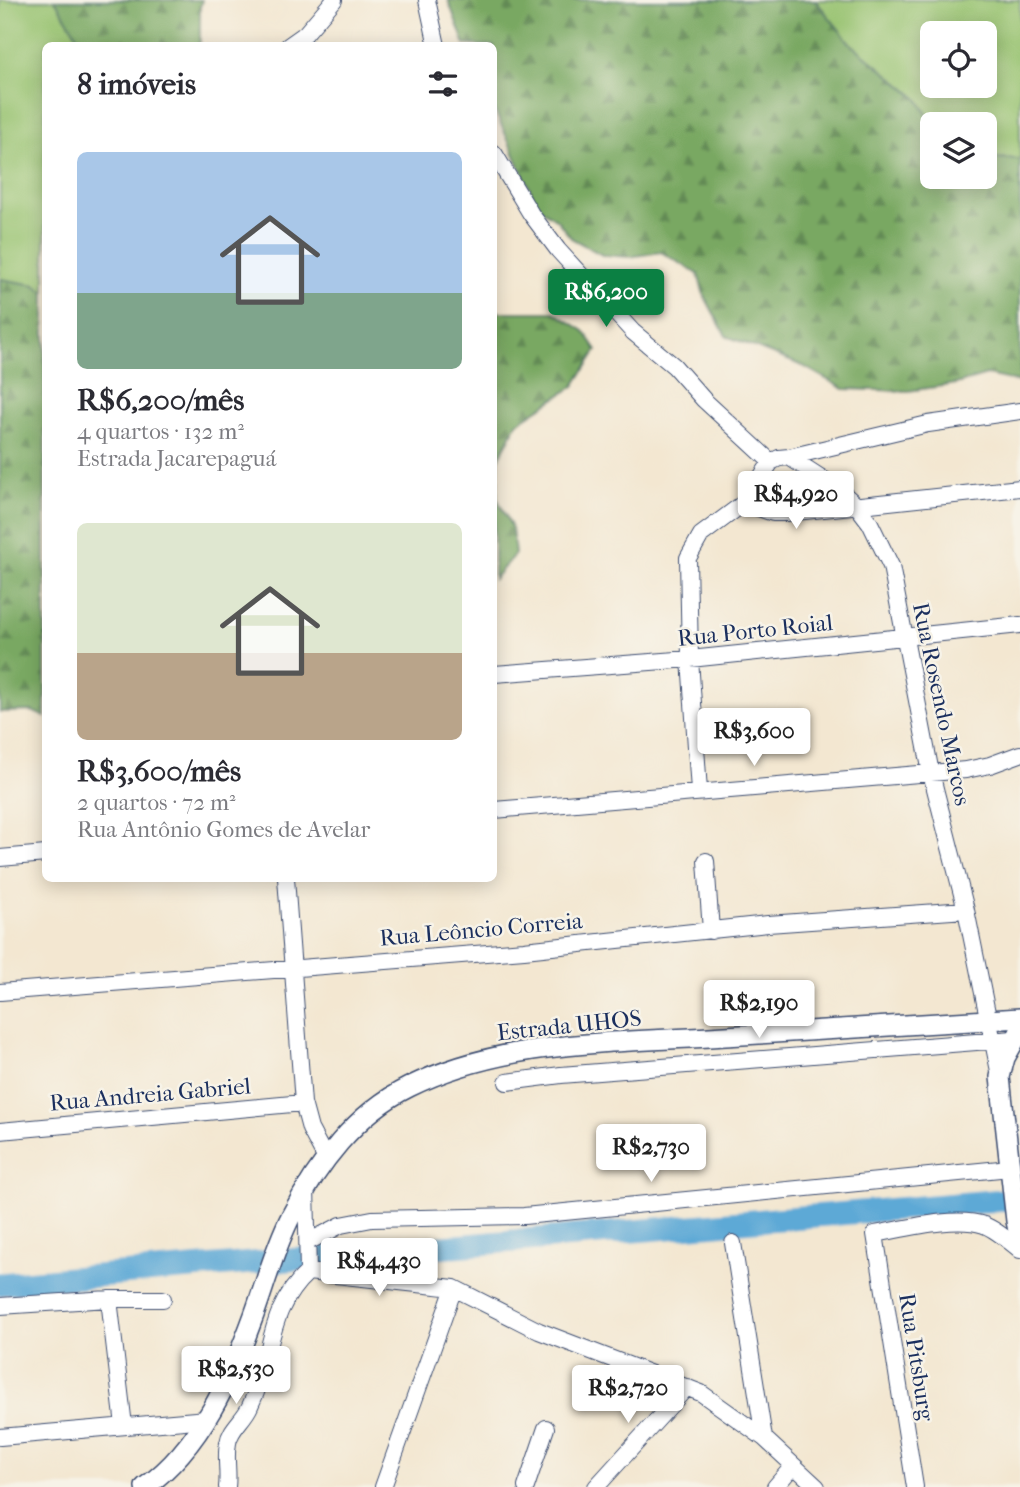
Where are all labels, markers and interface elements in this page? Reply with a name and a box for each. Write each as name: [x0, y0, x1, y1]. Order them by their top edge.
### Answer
map controls: [920, 21, 997, 189]
button: locate: [920, 21, 997, 98]
icon: filters: [424, 65, 462, 103]
text: 8 imóveis: [77, 67, 196, 102]
button: layers: [920, 112, 997, 189]
icon: home: [207, 197, 333, 323]
pin: R$6,200: [541, 270, 671, 329]
text: R$6,200: [564, 278, 648, 305]
text: R$6,200/mês: [77, 383, 244, 418]
text: 4 quartos · 132 m²: [77, 418, 244, 445]
text: Estrada Jacarepaguá: [77, 445, 276, 472]
pin: R$4,920: [731, 472, 861, 531]
text: R$4,920: [754, 480, 838, 507]
icon: home: [207, 568, 333, 694]
street label: Rua Rosendo Marcos: [907, 600, 976, 808]
street label: Rua Porto Roial: [676, 609, 835, 652]
pin: R$3,600: [689, 708, 819, 768]
text: R$3,600: [713, 717, 795, 744]
text: R$3,600/mês: [77, 754, 241, 789]
text: 2 quartos · 72 m²: [77, 789, 236, 816]
text: Rua Antônio Gomes de Avelar: [77, 816, 370, 843]
street label: Rua Leôncio Correia: [378, 907, 584, 952]
pin: R$2,190: [694, 981, 824, 1040]
text: R$2,190: [720, 989, 798, 1016]
street label: Estrada UHOS: [495, 1004, 643, 1047]
street label: Rua Andreia Gabriel: [48, 1072, 252, 1117]
pin: R$2,730: [586, 1124, 716, 1184]
text: R$2,730: [612, 1133, 690, 1160]
pin: R$4,430: [314, 1238, 444, 1298]
text: R$4,430: [337, 1247, 421, 1274]
street label: Rua Pitsburg: [893, 1291, 940, 1424]
pin: R$2,530: [171, 1346, 301, 1406]
text: R$2,530: [197, 1355, 275, 1382]
pin: R$2,720: [563, 1366, 693, 1425]
text: R$2,720: [588, 1374, 668, 1401]

